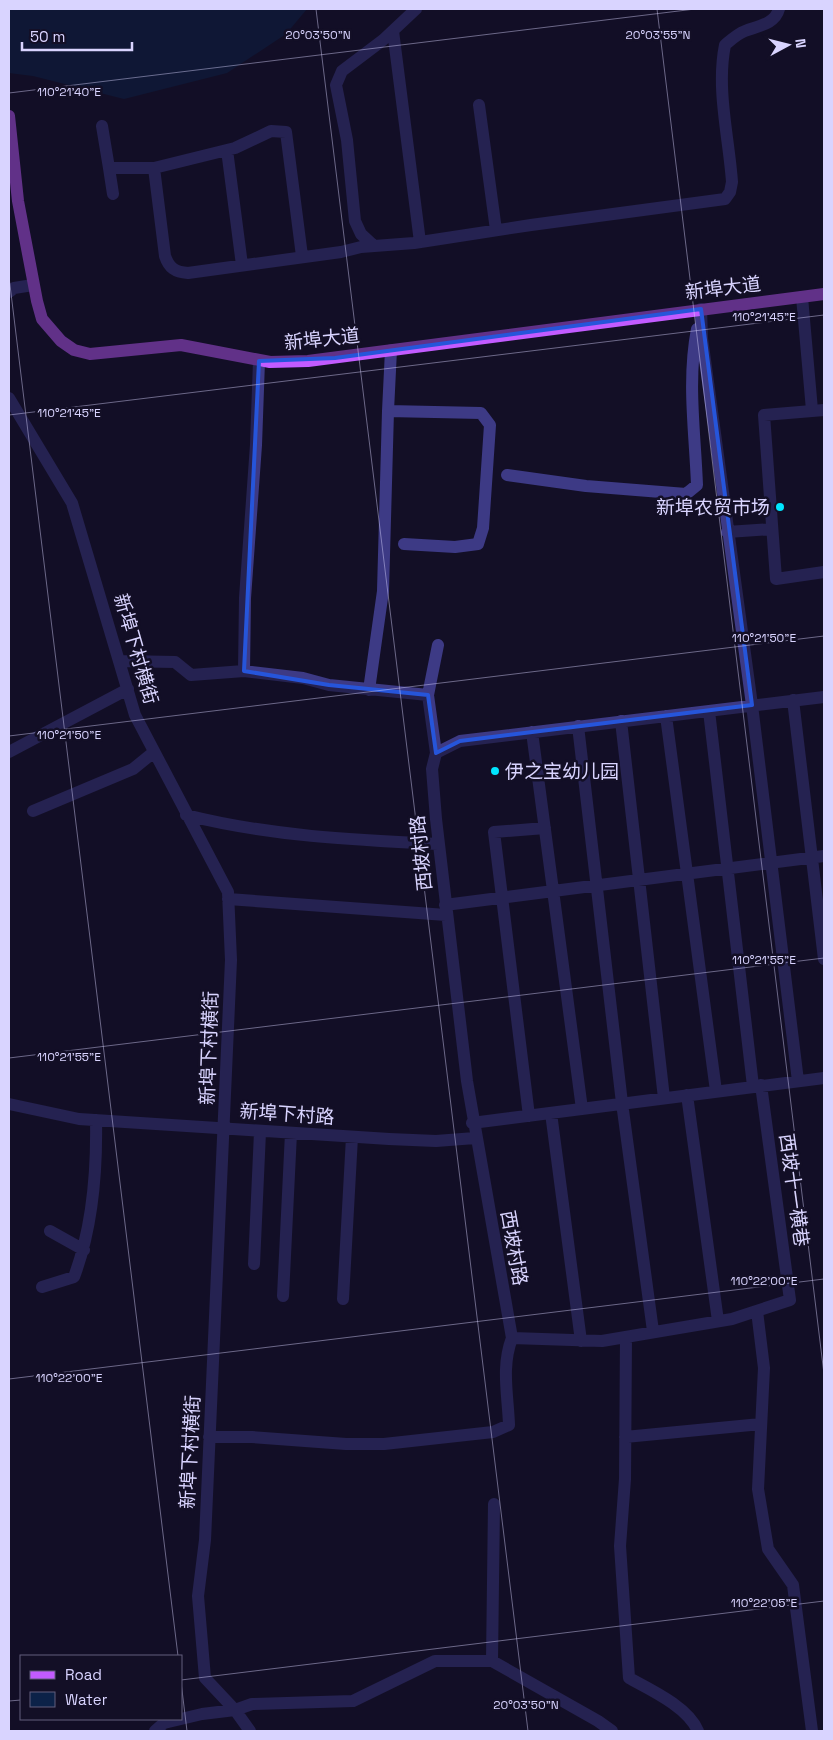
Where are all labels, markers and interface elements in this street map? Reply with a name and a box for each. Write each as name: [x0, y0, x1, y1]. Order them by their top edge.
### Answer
scale bar: [22, 20, 132, 52]
north arrow: [763, 20, 813, 70]
text: 50 m: [30, 27, 65, 46]
text: 20°03'50"N: [285, 27, 351, 43]
text: 20°03'55"N: [626, 27, 690, 43]
text: N: [791, 38, 810, 49]
text: 110°21'40"E: [37, 84, 101, 100]
street label: 新埠大道: [684, 271, 762, 305]
text: 110°21'45"E: [732, 309, 796, 325]
street label: 新埠大道: [283, 323, 361, 355]
text: 110°21'45"E: [37, 405, 101, 421]
place label: 新埠农贸市场: [656, 495, 770, 520]
marker: 新埠农贸市场: [774, 501, 786, 513]
street label: 新埠下村横街: [108, 591, 164, 707]
text: 110°21'50"E: [732, 630, 796, 646]
text: 110°21'50"E: [37, 727, 101, 743]
place label: 伊之宝幼儿园: [505, 759, 619, 784]
marker: 伊之宝幼儿园: [489, 765, 501, 777]
street label: 西坡村路: [405, 814, 437, 892]
text: 110°21'55"E: [732, 952, 796, 968]
street label: 新埠下村横街: [195, 991, 223, 1105]
text: 110°21'55"E: [37, 1049, 101, 1065]
street label: 新埠下村路: [239, 1098, 335, 1130]
street label: 西坡十一横巷: [774, 1132, 814, 1248]
street label: 西坡村路: [495, 1208, 533, 1288]
text: 110°22'00"E: [730, 1273, 798, 1289]
text: 110°22'00"E: [35, 1370, 103, 1386]
street label: 新埠下村横街: [175, 1394, 205, 1510]
text: 110°22'05"E: [731, 1595, 797, 1611]
legend: [20, 1655, 182, 1720]
text: Road: [65, 1665, 102, 1684]
text: Water: [65, 1690, 108, 1709]
text: 20°03'50"N: [493, 1697, 559, 1713]

